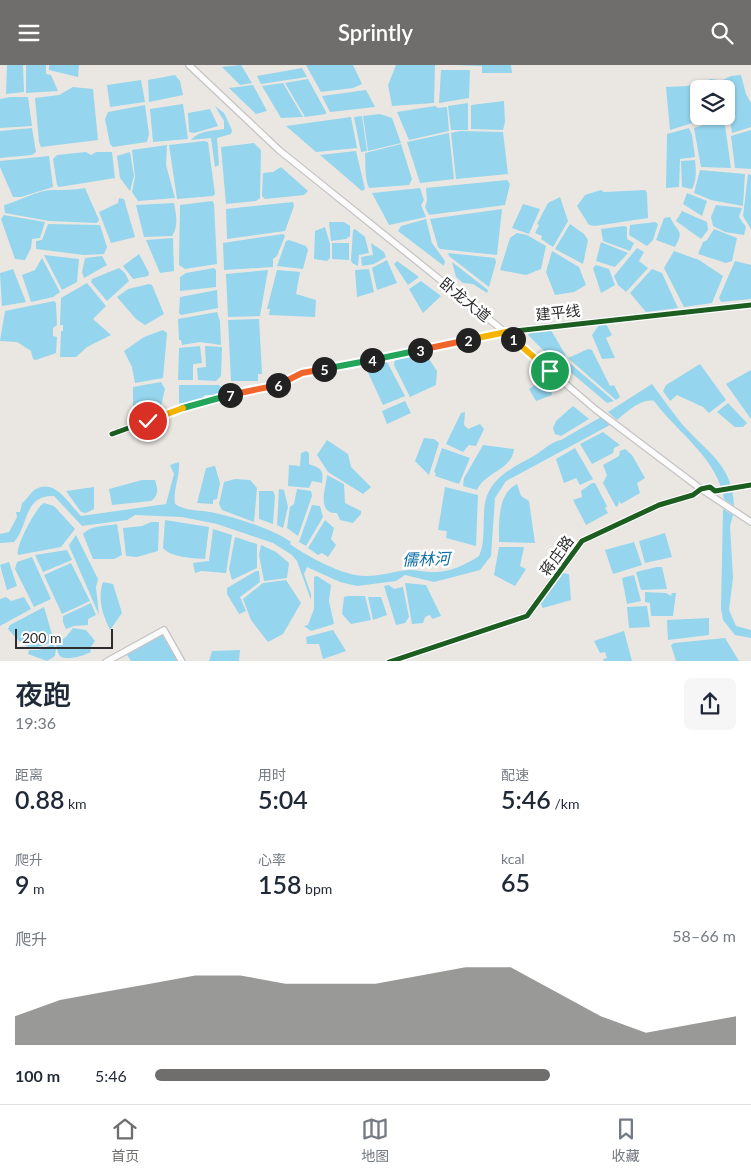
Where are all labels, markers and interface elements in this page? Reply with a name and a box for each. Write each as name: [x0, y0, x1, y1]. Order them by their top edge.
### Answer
icon: menu: [15, 19, 43, 47]
text: Sprintly: [338, 19, 413, 46]
icon: search: [708, 19, 736, 47]
map controls: [690, 80, 735, 125]
button: layers: [690, 80, 735, 125]
street label: 卧龙大道: [437, 273, 495, 325]
street label: 建平线: [535, 301, 581, 323]
pin: 2: [456, 327, 480, 353]
pin: 1: [500, 327, 526, 351]
text: 1: [509, 331, 518, 348]
text: 2: [464, 332, 473, 349]
pin: 3: [408, 337, 432, 363]
text: 3: [416, 342, 425, 359]
pin: 4: [360, 347, 384, 373]
pin: [529, 350, 571, 392]
text: 4: [368, 352, 377, 369]
pin: 5: [312, 357, 336, 381]
icon: arrive: [536, 357, 564, 385]
text: 5: [320, 361, 329, 378]
pin: 6: [266, 373, 290, 397]
text: 6: [274, 377, 283, 394]
pin: 7: [218, 383, 242, 407]
text: 7: [226, 387, 235, 404]
pin: [127, 400, 169, 442]
icon: check: [134, 407, 162, 435]
street label: 蒋庄路: [536, 532, 577, 579]
water label: 儒林河: [402, 548, 453, 569]
scale bar: [15, 627, 112, 650]
text: 200 m: [22, 629, 61, 646]
text: 夜跑: [15, 677, 71, 711]
button: share: [684, 678, 736, 730]
text: 19:36: [15, 713, 56, 732]
text: 距离: [15, 766, 43, 783]
text: 用时: [258, 766, 286, 783]
text: 配速: [501, 766, 529, 783]
text: 0.88: [15, 784, 64, 814]
text: 5:04: [258, 784, 308, 814]
text: 5:46: [501, 784, 551, 814]
text: km: [64, 795, 87, 812]
text: /km: [551, 795, 579, 812]
text: kcal: [501, 850, 525, 867]
text: 爬升: [15, 851, 43, 868]
text: 心率: [258, 851, 286, 868]
text: 65: [501, 867, 530, 897]
text: 9: [15, 869, 30, 899]
text: 158: [258, 869, 302, 899]
text: m: [30, 880, 45, 897]
text: bpm: [302, 880, 332, 897]
text: 58–66 m: [672, 926, 736, 945]
text: 爬升: [15, 929, 47, 948]
text: 100 m: [15, 1066, 60, 1085]
text: 5:46: [95, 1066, 127, 1085]
tab: 首页: [111, 1115, 139, 1165]
tab: 地图: [361, 1115, 389, 1165]
tab: 收藏: [612, 1115, 640, 1165]

